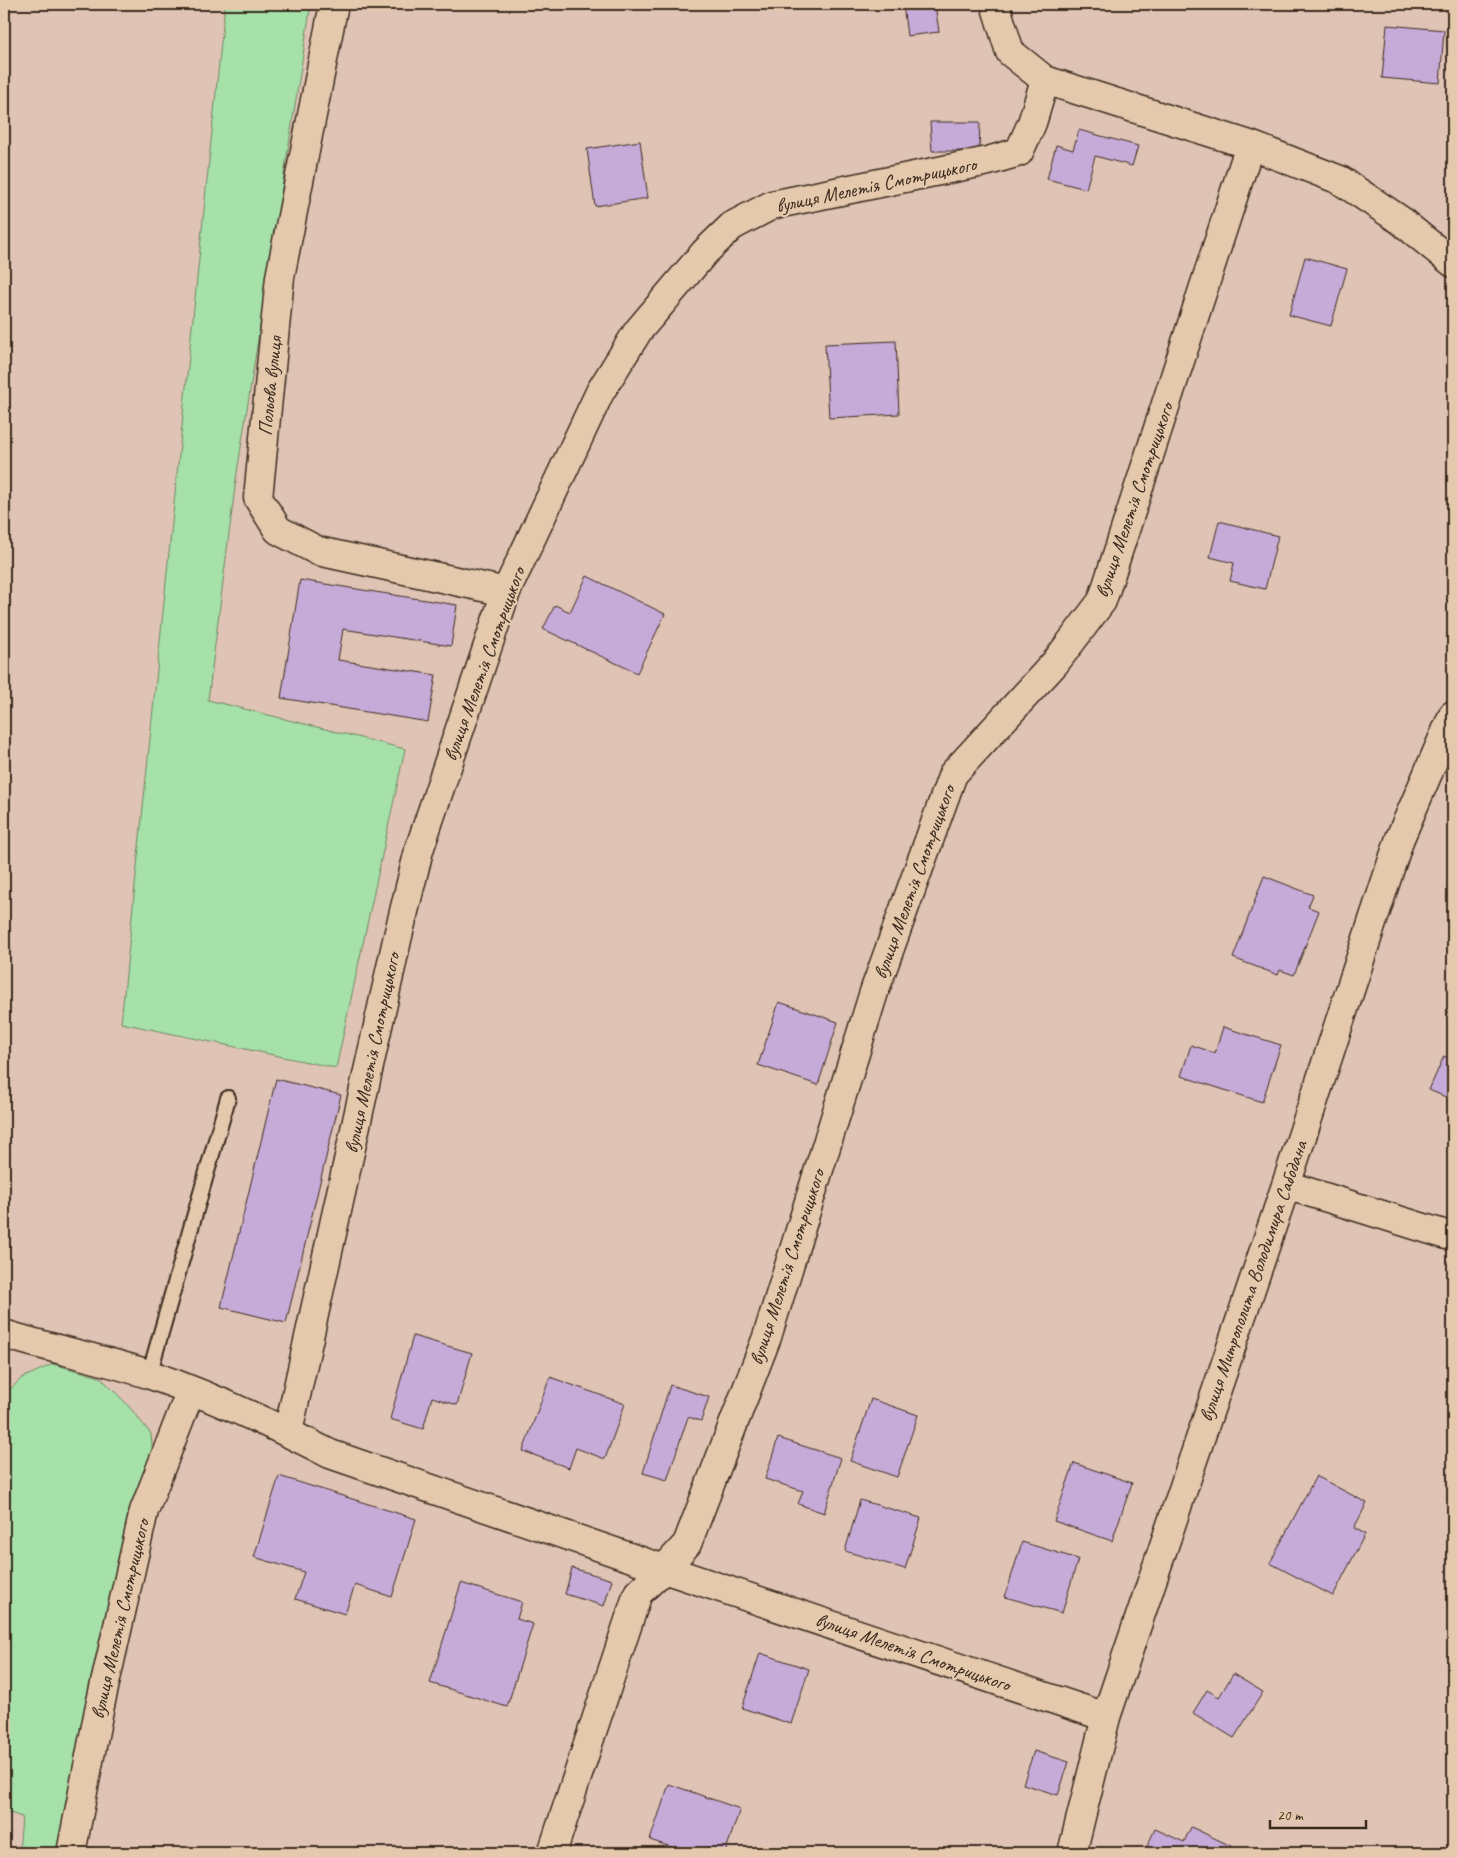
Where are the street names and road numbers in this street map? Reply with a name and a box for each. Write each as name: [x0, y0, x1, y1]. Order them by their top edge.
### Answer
street label: вулиця Мелетія Смотрицького: [773, 151, 980, 218]
street label: Польова вулиця: [252, 333, 288, 437]
street label: вулиця Мелетія Смотрицького: [1089, 398, 1180, 601]
street label: вулиця Мелетія Смотрицького: [437, 562, 531, 764]
street label: вулиця Мелетія Смотрицького: [867, 780, 961, 982]
street label: вулиця Мелетія Смотрицького: [339, 949, 406, 1156]
street label: вулиця Митрополита Володимира Сабодана: [1193, 1136, 1314, 1425]
street label: вулиця Мелетія Смотрицького: [744, 1164, 831, 1368]
street label: вулиця Мелетія Смотрицького: [85, 1515, 156, 1721]
street label: вулиця Мелетія Смотрицького: [812, 1607, 1015, 1698]

